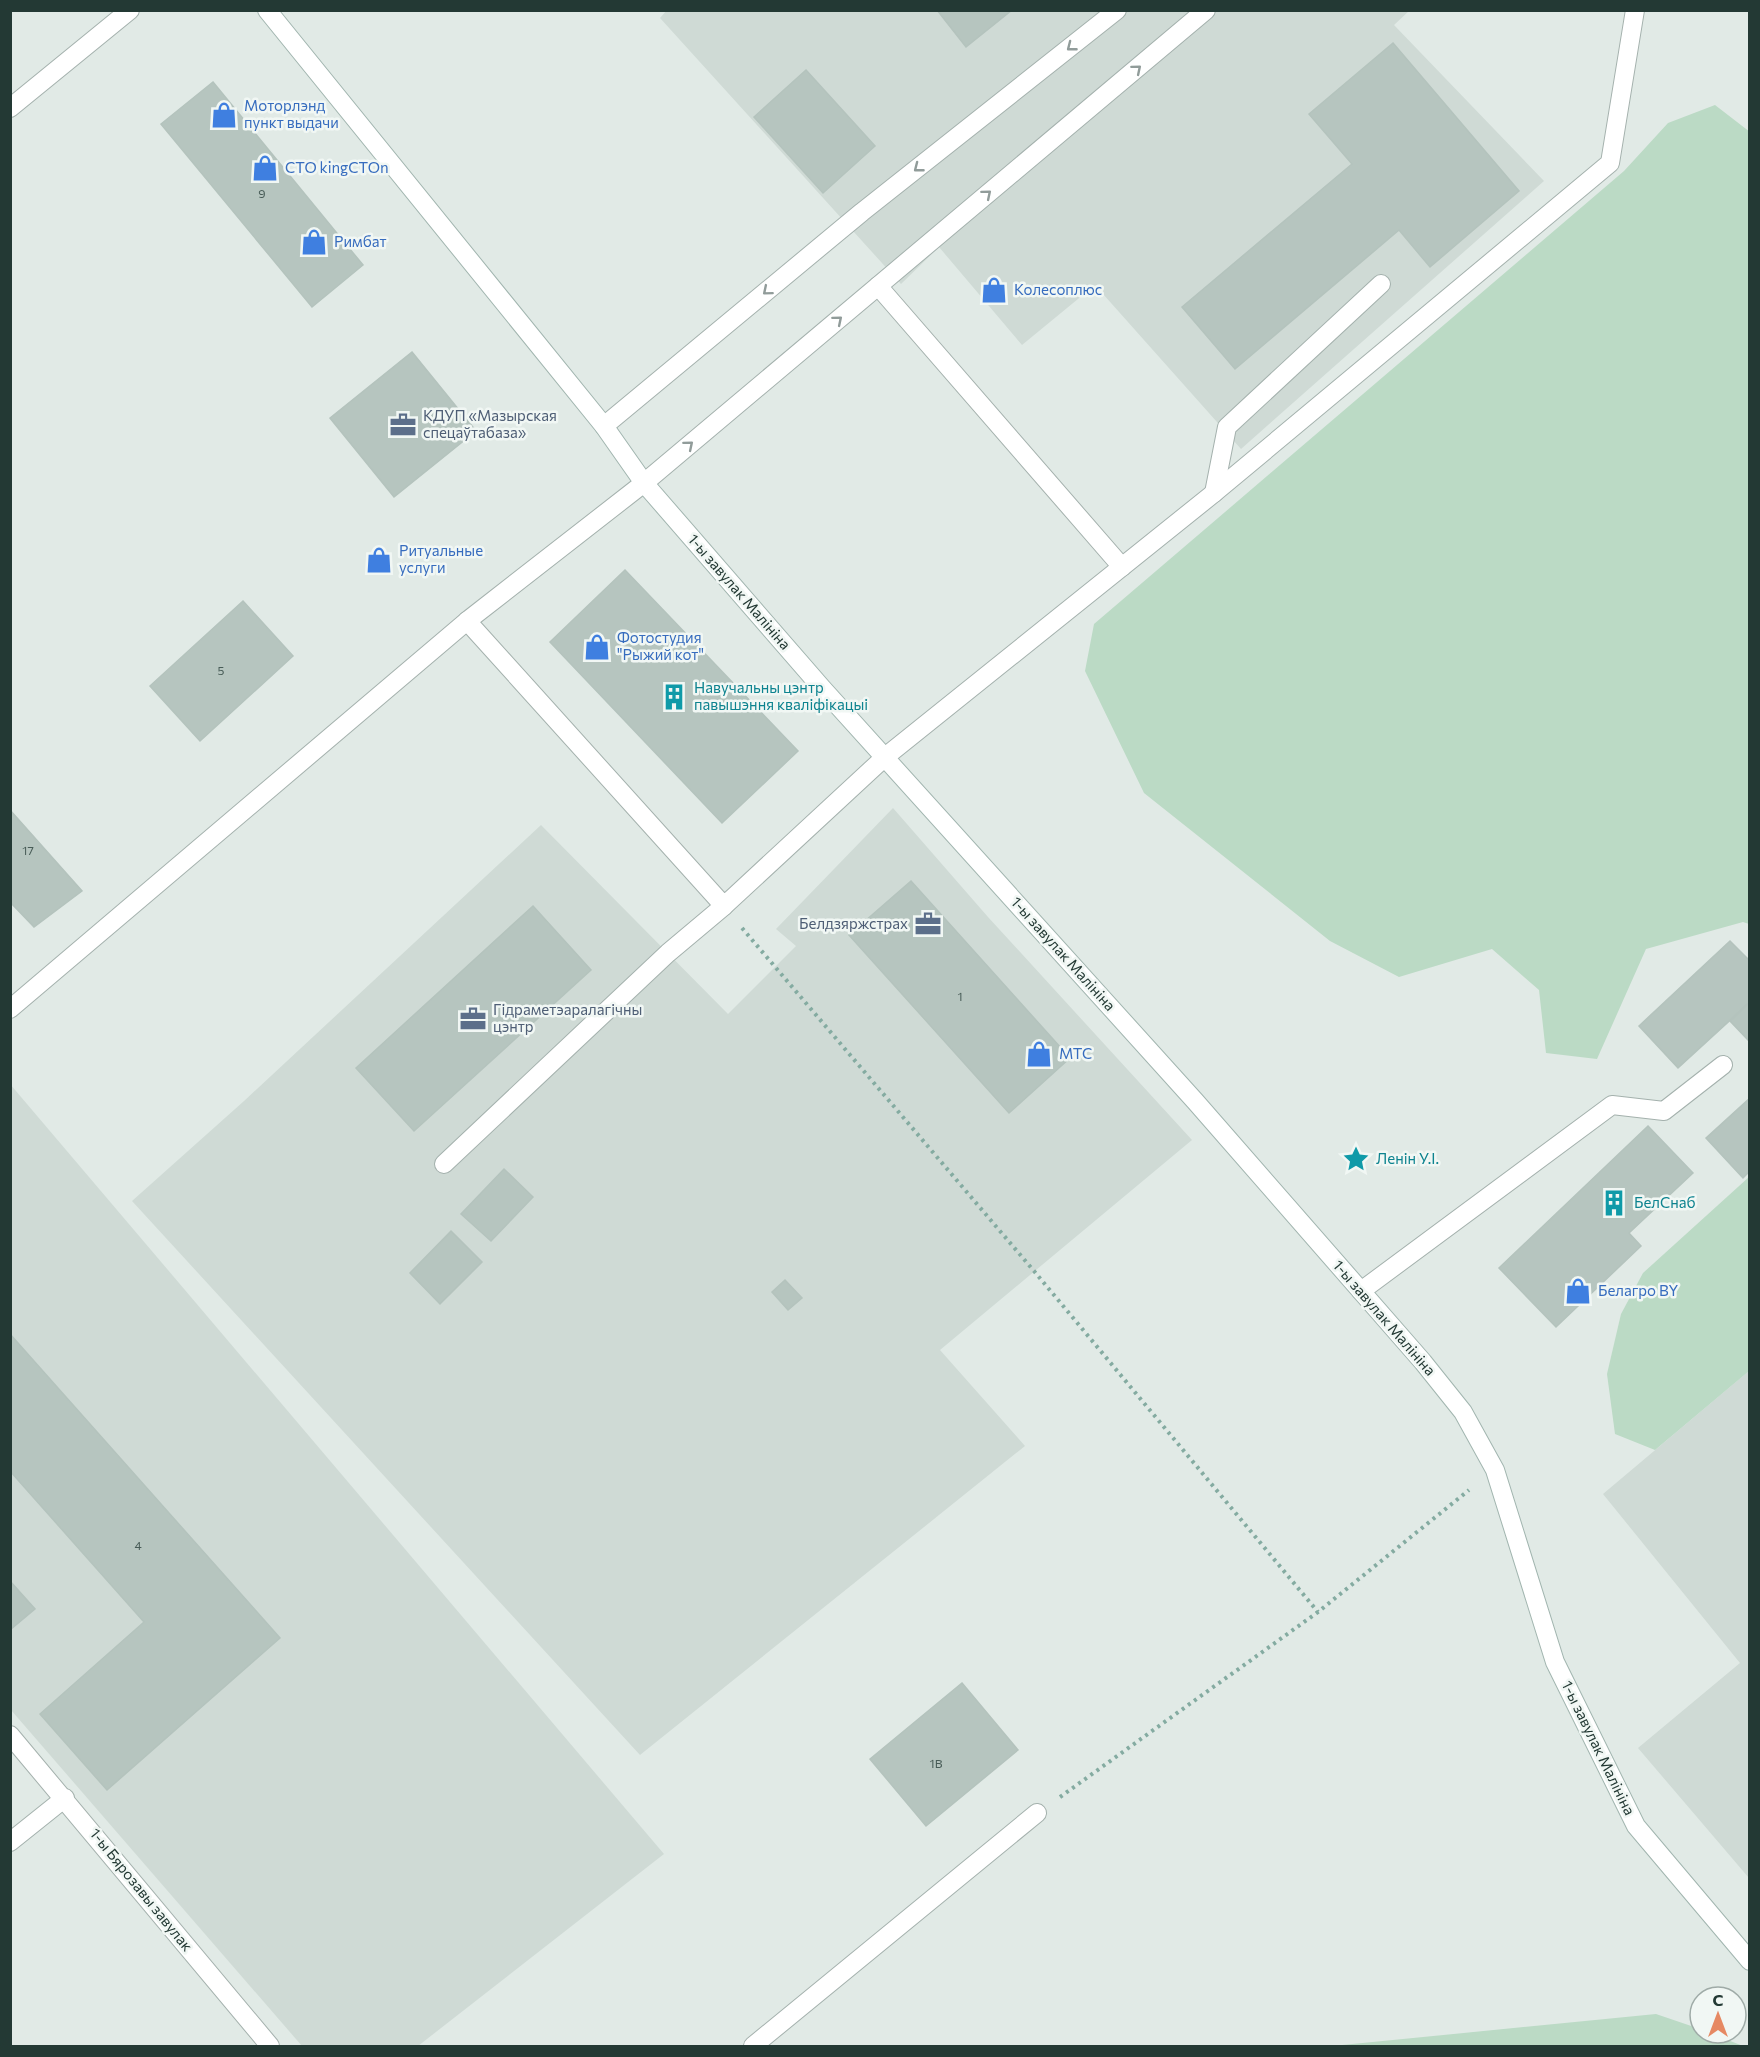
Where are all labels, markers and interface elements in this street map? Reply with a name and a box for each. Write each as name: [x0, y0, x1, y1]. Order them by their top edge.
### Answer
one-way arrow: [1067, 39, 1078, 50]
one-way arrow: [1130, 65, 1141, 76]
place label: Моторлэнд пункт выдачи: [244, 96, 339, 131]
shop icon: Моторлэнд пункт выдачи: [209, 100, 239, 130]
shop icon: СТО kingCTOn: [250, 153, 280, 183]
place label: СТО kingCTOn: [285, 158, 389, 176]
one-way arrow: [914, 160, 925, 171]
house number: 9: [258, 186, 266, 200]
one-way arrow: [980, 190, 991, 201]
shop icon: Римбат: [299, 227, 329, 257]
place label: Римбат: [334, 232, 387, 250]
shop icon: Колесоплюс: [979, 275, 1009, 305]
place label: Колесоплюс: [1014, 280, 1102, 298]
one-way arrow: [763, 283, 774, 294]
one-way arrow: [831, 316, 842, 327]
place label: КДУП «Мазырская спецаўтабаза»: [423, 406, 557, 441]
office icon: КДУП «Мазырская спецаўтабаза»: [388, 410, 418, 440]
one-way arrow: [682, 441, 693, 452]
street label: 1-ы завулак Малініна: [685, 530, 795, 653]
place label: Ритуальные услуги: [399, 541, 483, 576]
shop icon: Ритуальные услуги: [364, 545, 394, 575]
place label: Фотостудия "Рыжий кот": [617, 628, 704, 663]
shop icon: Фотостудия "Рыжий кот": [582, 632, 612, 662]
house number: 5: [218, 663, 225, 677]
place label: Навучальны цэнтр павышэння кваліфікацыі: [694, 678, 868, 713]
building icon: Навучальны цэнтр павышэння кваліфікацыі: [659, 682, 689, 712]
house number: 17: [22, 843, 34, 857]
street label: 1-ы завулак Малініна: [1008, 893, 1120, 1014]
office icon: Белдзяржстрах: [913, 909, 943, 939]
place label: Белдзяржстрах: [799, 914, 908, 932]
house number: 1: [957, 989, 963, 1003]
place label: Гідраметэаралагічны цэнтр: [493, 1000, 642, 1035]
office icon: Гідраметэаралагічны цэнтр: [458, 1004, 488, 1034]
shop icon: МТС: [1024, 1039, 1054, 1069]
place label: МТС: [1059, 1044, 1092, 1062]
place icon: Ленін У.І.: [1341, 1144, 1371, 1174]
place label: Ленін У.І.: [1376, 1149, 1439, 1167]
building icon: БелСнаб: [1599, 1188, 1629, 1218]
place label: БелСнаб: [1634, 1193, 1696, 1211]
street label: 1-ы завулак Малініна: [1330, 1256, 1440, 1379]
shop icon: Белагро BY: [1563, 1276, 1593, 1306]
place label: Белагро BY: [1598, 1281, 1678, 1299]
house number: 4: [134, 1538, 142, 1552]
street label: 1-ы завулак Малініна: [1559, 1677, 1639, 1818]
house number: 1В: [930, 1756, 943, 1770]
street label: 1-ы Бярозавы завулак: [87, 1824, 197, 1954]
north arrow: [1688, 1985, 1748, 2045]
text: С: [1713, 1990, 1724, 2009]

